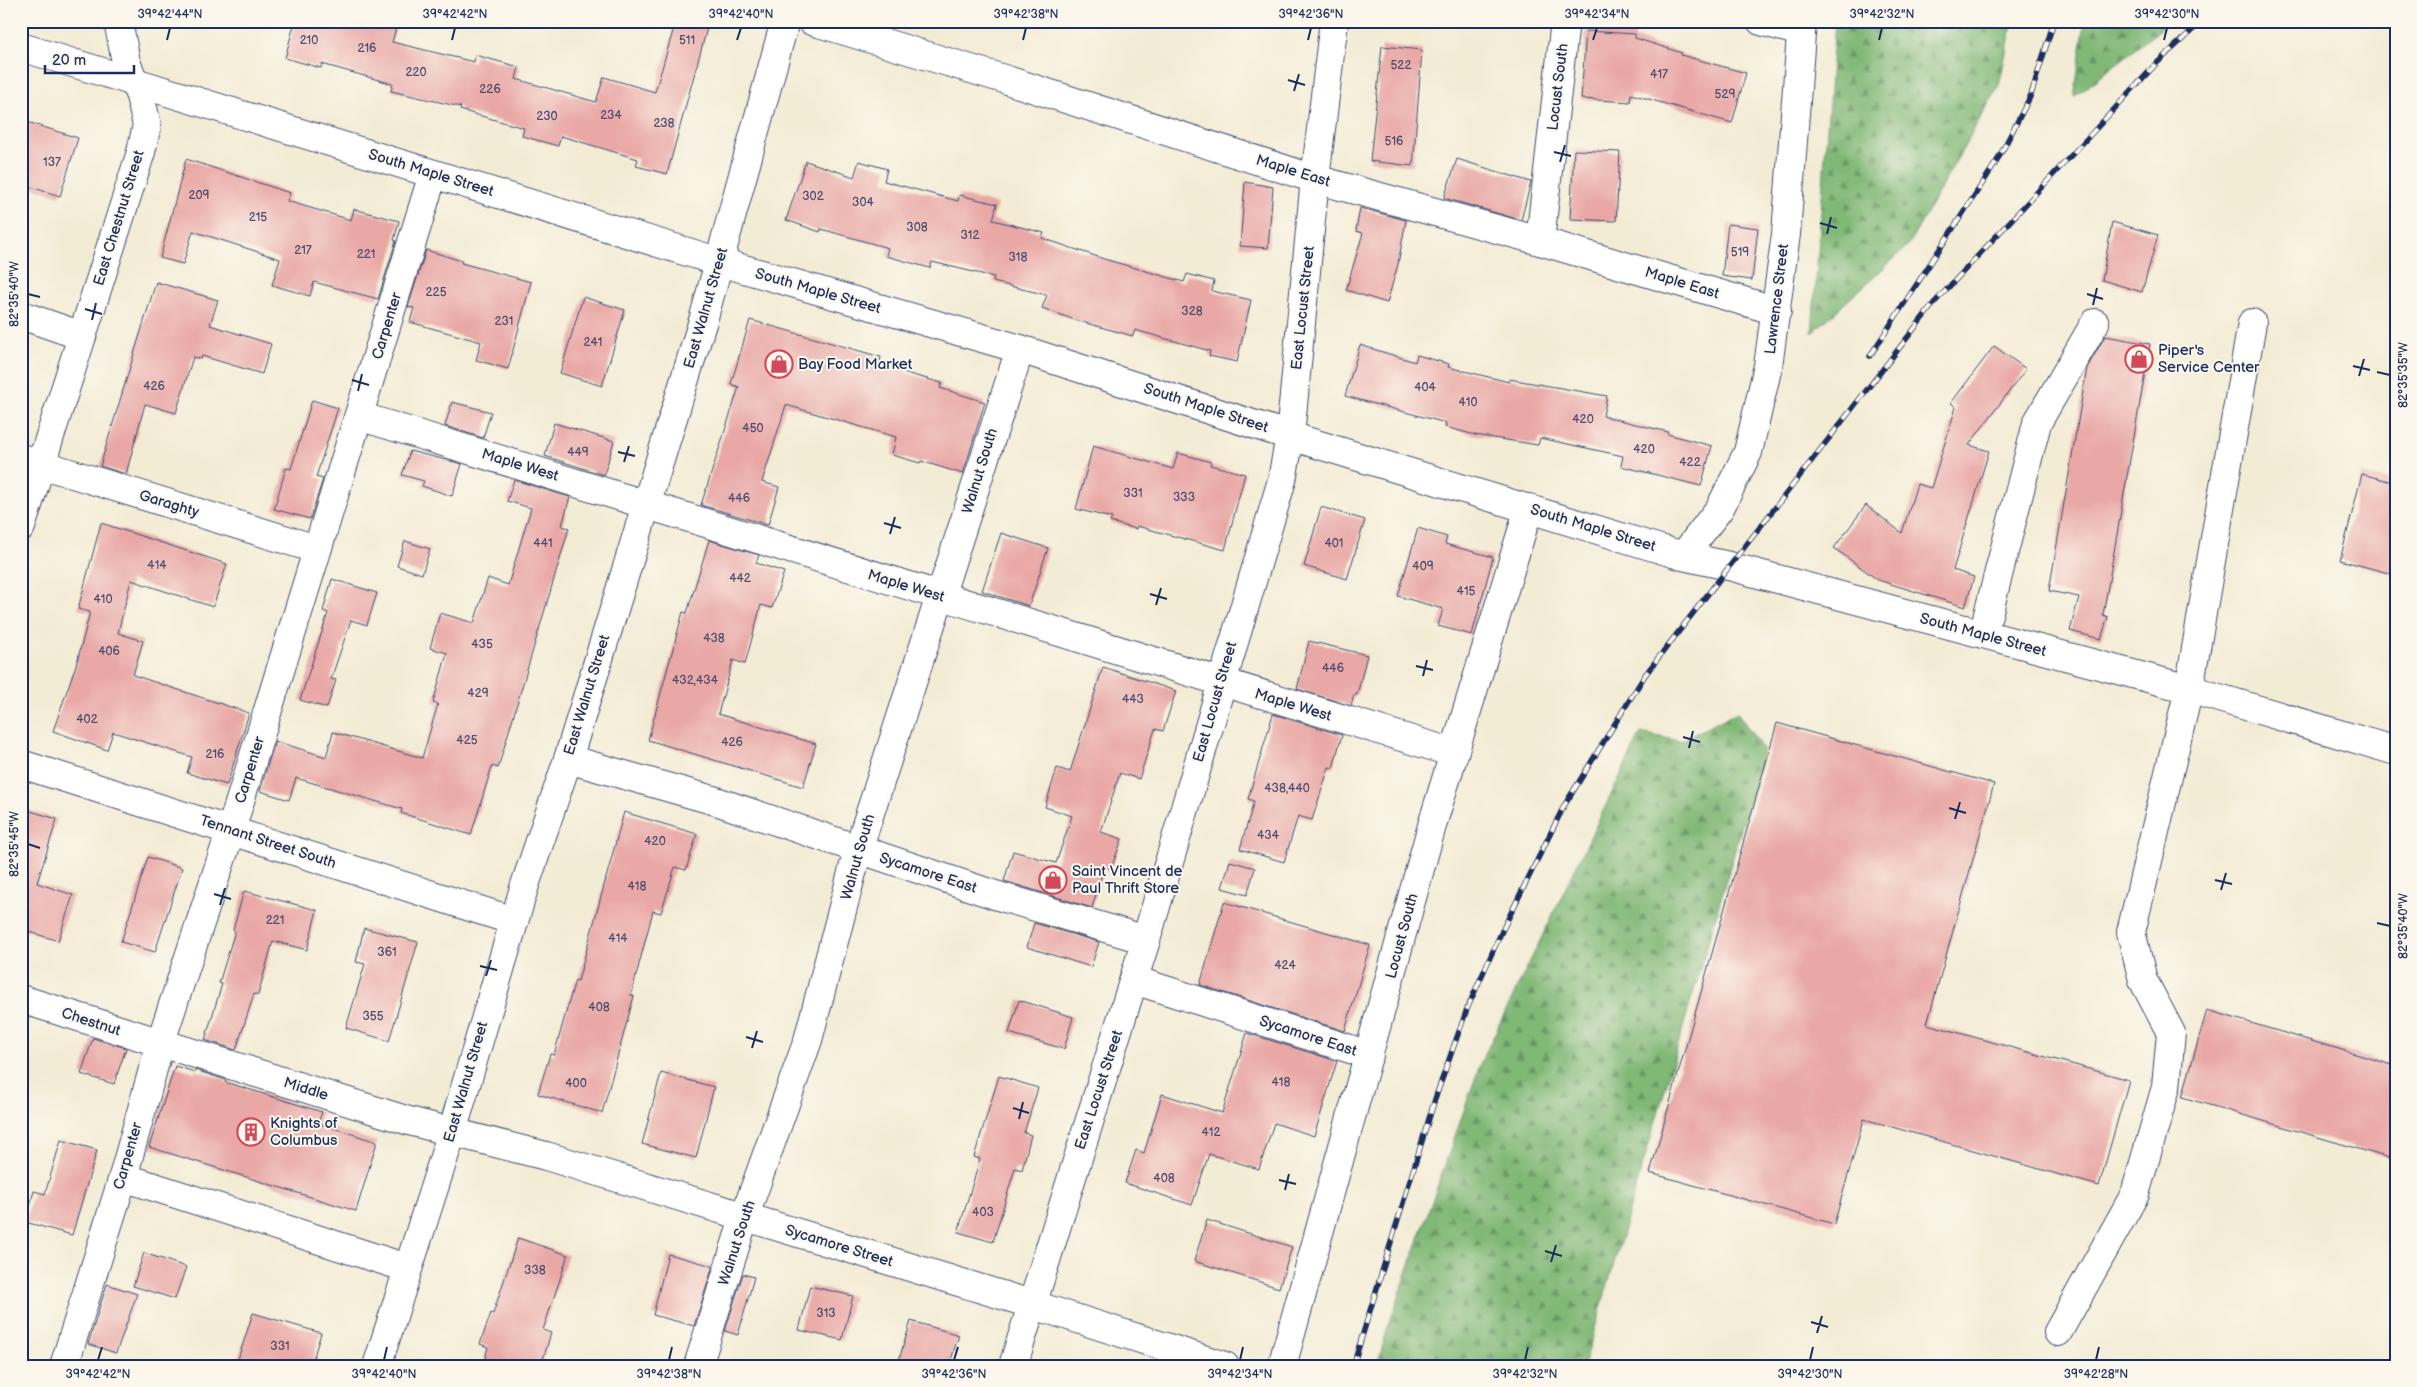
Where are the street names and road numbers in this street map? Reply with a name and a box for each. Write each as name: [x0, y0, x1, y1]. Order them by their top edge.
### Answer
street label: Locust South: [1543, 42, 1573, 132]
street label: South Maple Street: [366, 145, 496, 201]
street label: East Chestnut Street: [89, 148, 149, 288]
street label: Maple East: [1254, 151, 1333, 191]
street label: Lawrence Street: [1761, 242, 1793, 355]
street label: East Walnut Street: [680, 245, 732, 371]
street label: East Locust Street: [1287, 245, 1319, 371]
street label: Maple East: [1643, 263, 1722, 303]
street label: South Maple Street: [753, 264, 883, 318]
street label: Carpenter: [368, 290, 406, 362]
street label: South Maple Street: [1141, 379, 1271, 437]
street label: Walnut South: [958, 426, 1002, 516]
street label: Maple West: [479, 444, 561, 486]
street label: Garaghty: [137, 486, 201, 522]
street label: South Maple Street: [1528, 500, 1658, 556]
street label: Maple West: [865, 565, 947, 607]
street label: South Maple Street: [1918, 609, 2049, 661]
street label: East Walnut Street: [560, 632, 614, 757]
street label: East Locust Street: [1189, 639, 1241, 764]
street label: Maple West: [1252, 684, 1334, 726]
street label: Carpenter: [231, 734, 269, 806]
street label: Tennant Street South: [197, 811, 339, 873]
street label: Walnut South: [837, 812, 879, 902]
street label: Sycamore East: [877, 848, 979, 898]
street label: Locust South: [1381, 891, 1423, 981]
street label: Chestnut: [59, 1004, 123, 1041]
street label: Sycamore East: [1257, 1011, 1359, 1061]
street label: East Walnut Street: [440, 1019, 492, 1145]
street label: East Locust Street: [1071, 1028, 1127, 1152]
street label: Middle: [281, 1073, 331, 1105]
street label: Carpenter: [109, 1120, 147, 1192]
street label: Walnut South: [714, 1198, 760, 1288]
street label: Sycamore Street: [783, 1221, 896, 1272]

